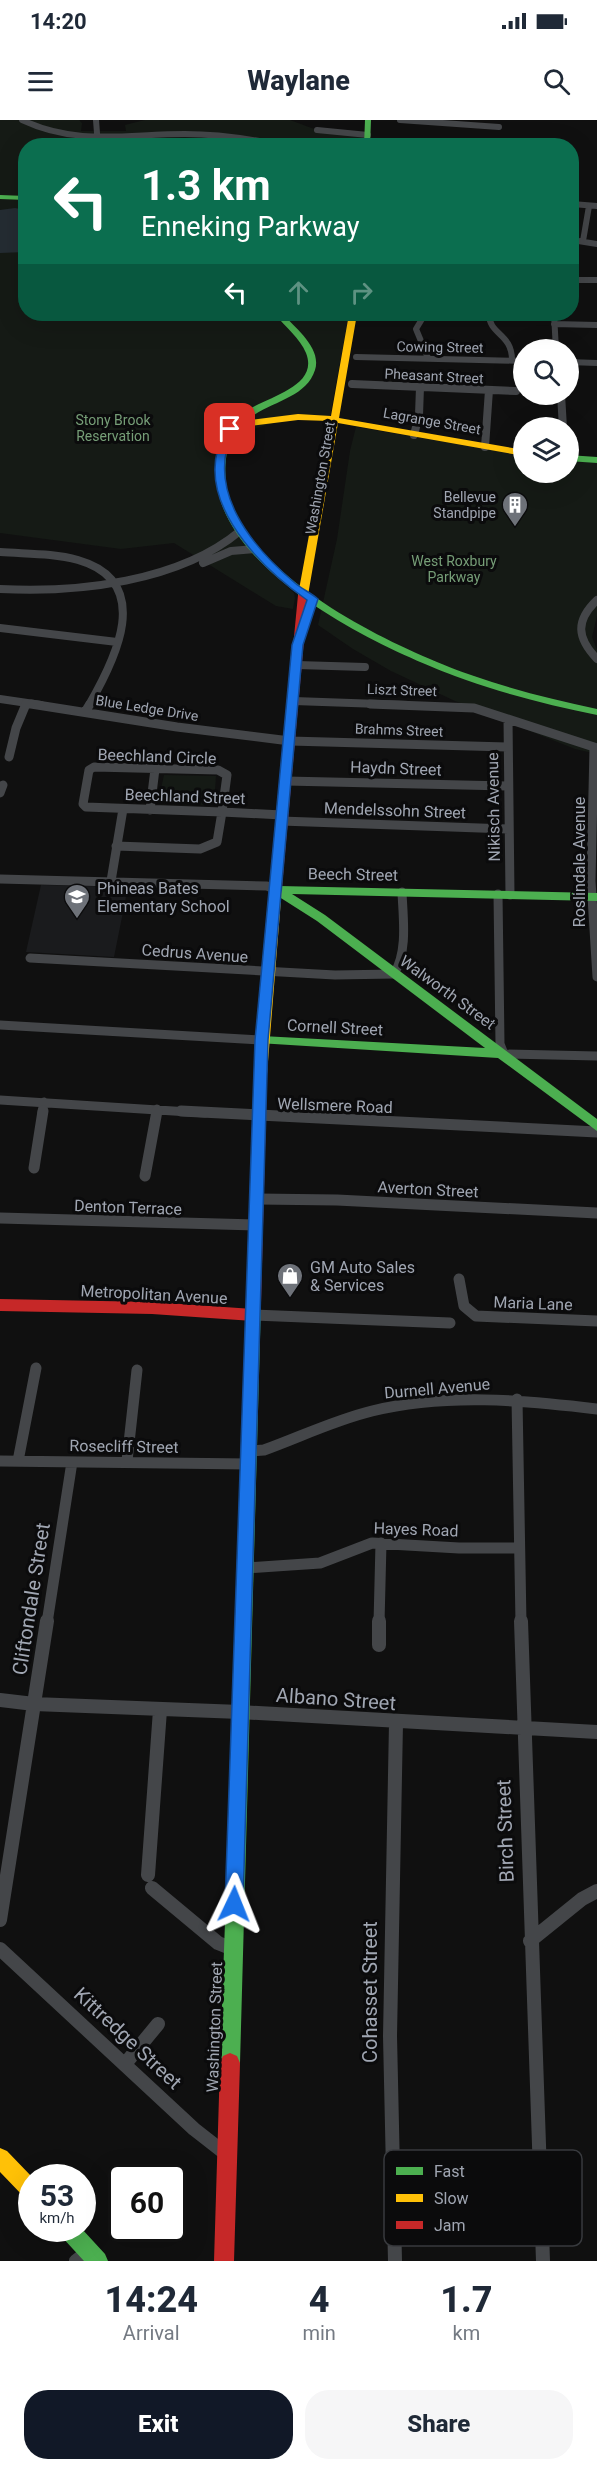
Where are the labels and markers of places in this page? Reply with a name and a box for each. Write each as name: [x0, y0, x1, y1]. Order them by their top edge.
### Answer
pin: [204, 403, 255, 454]
place label: Bellevue Standpipe: [433, 489, 496, 521]
building icon: Bellevue Standpipe: [500, 490, 530, 528]
place label: Phineas Bates Elementary School: [97, 879, 230, 916]
school or university icon: Phineas Bates Elementary School: [62, 882, 92, 920]
place label: GM Auto Sales & Services: [310, 1258, 415, 1295]
shop icon: GM Auto Sales & Services: [275, 1261, 305, 1299]

